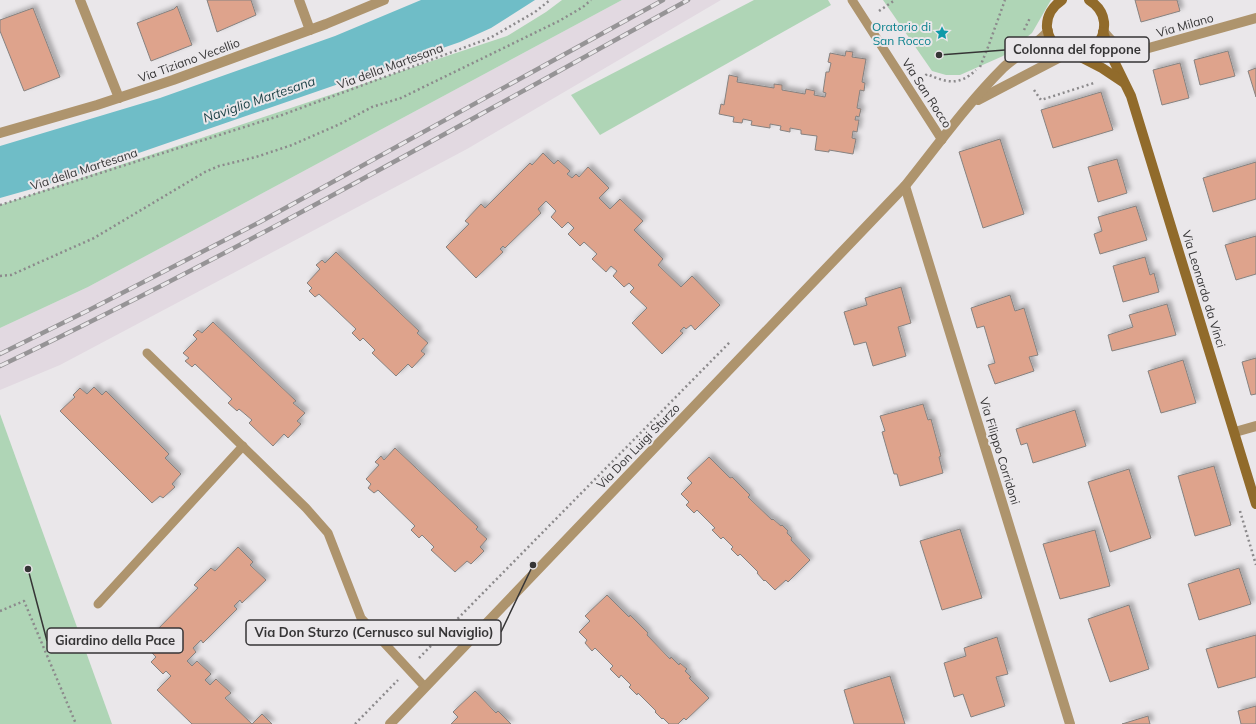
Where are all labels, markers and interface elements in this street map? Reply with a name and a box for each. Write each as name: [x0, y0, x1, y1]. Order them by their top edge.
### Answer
street label: Via Milano: [1155, 10, 1215, 40]
place label: Oratorio di San Rocco: [872, 19, 931, 48]
place icon: Oratorio di San Rocco: [934, 25, 950, 41]
street label: Via Tiziano Vecellio: [136, 35, 242, 85]
callout: Colonna del foppone: [1005, 37, 1149, 62]
street label: Via della Martesana: [335, 40, 445, 92]
text: Colonna del foppone: [1013, 41, 1141, 57]
street label: Via San Rocco: [899, 55, 955, 131]
water label: Naviglio Martesana: [201, 72, 317, 126]
street label: Via della Martesana: [29, 145, 139, 193]
street label: Via Leonardo da Vinci: [1179, 229, 1229, 350]
street label: Via Filippo Corridoni: [977, 396, 1023, 507]
street label: Via Don Luigi Sturzo: [593, 400, 683, 492]
callout: Via Don Sturzo (Cernusco sul Naviglio): [246, 620, 501, 645]
text: Via Don Sturzo (Cernusco sul Naviglio): [253, 624, 494, 640]
callout: Giardino della Pace: [47, 628, 183, 653]
text: Giardino della Pace: [55, 632, 175, 648]

